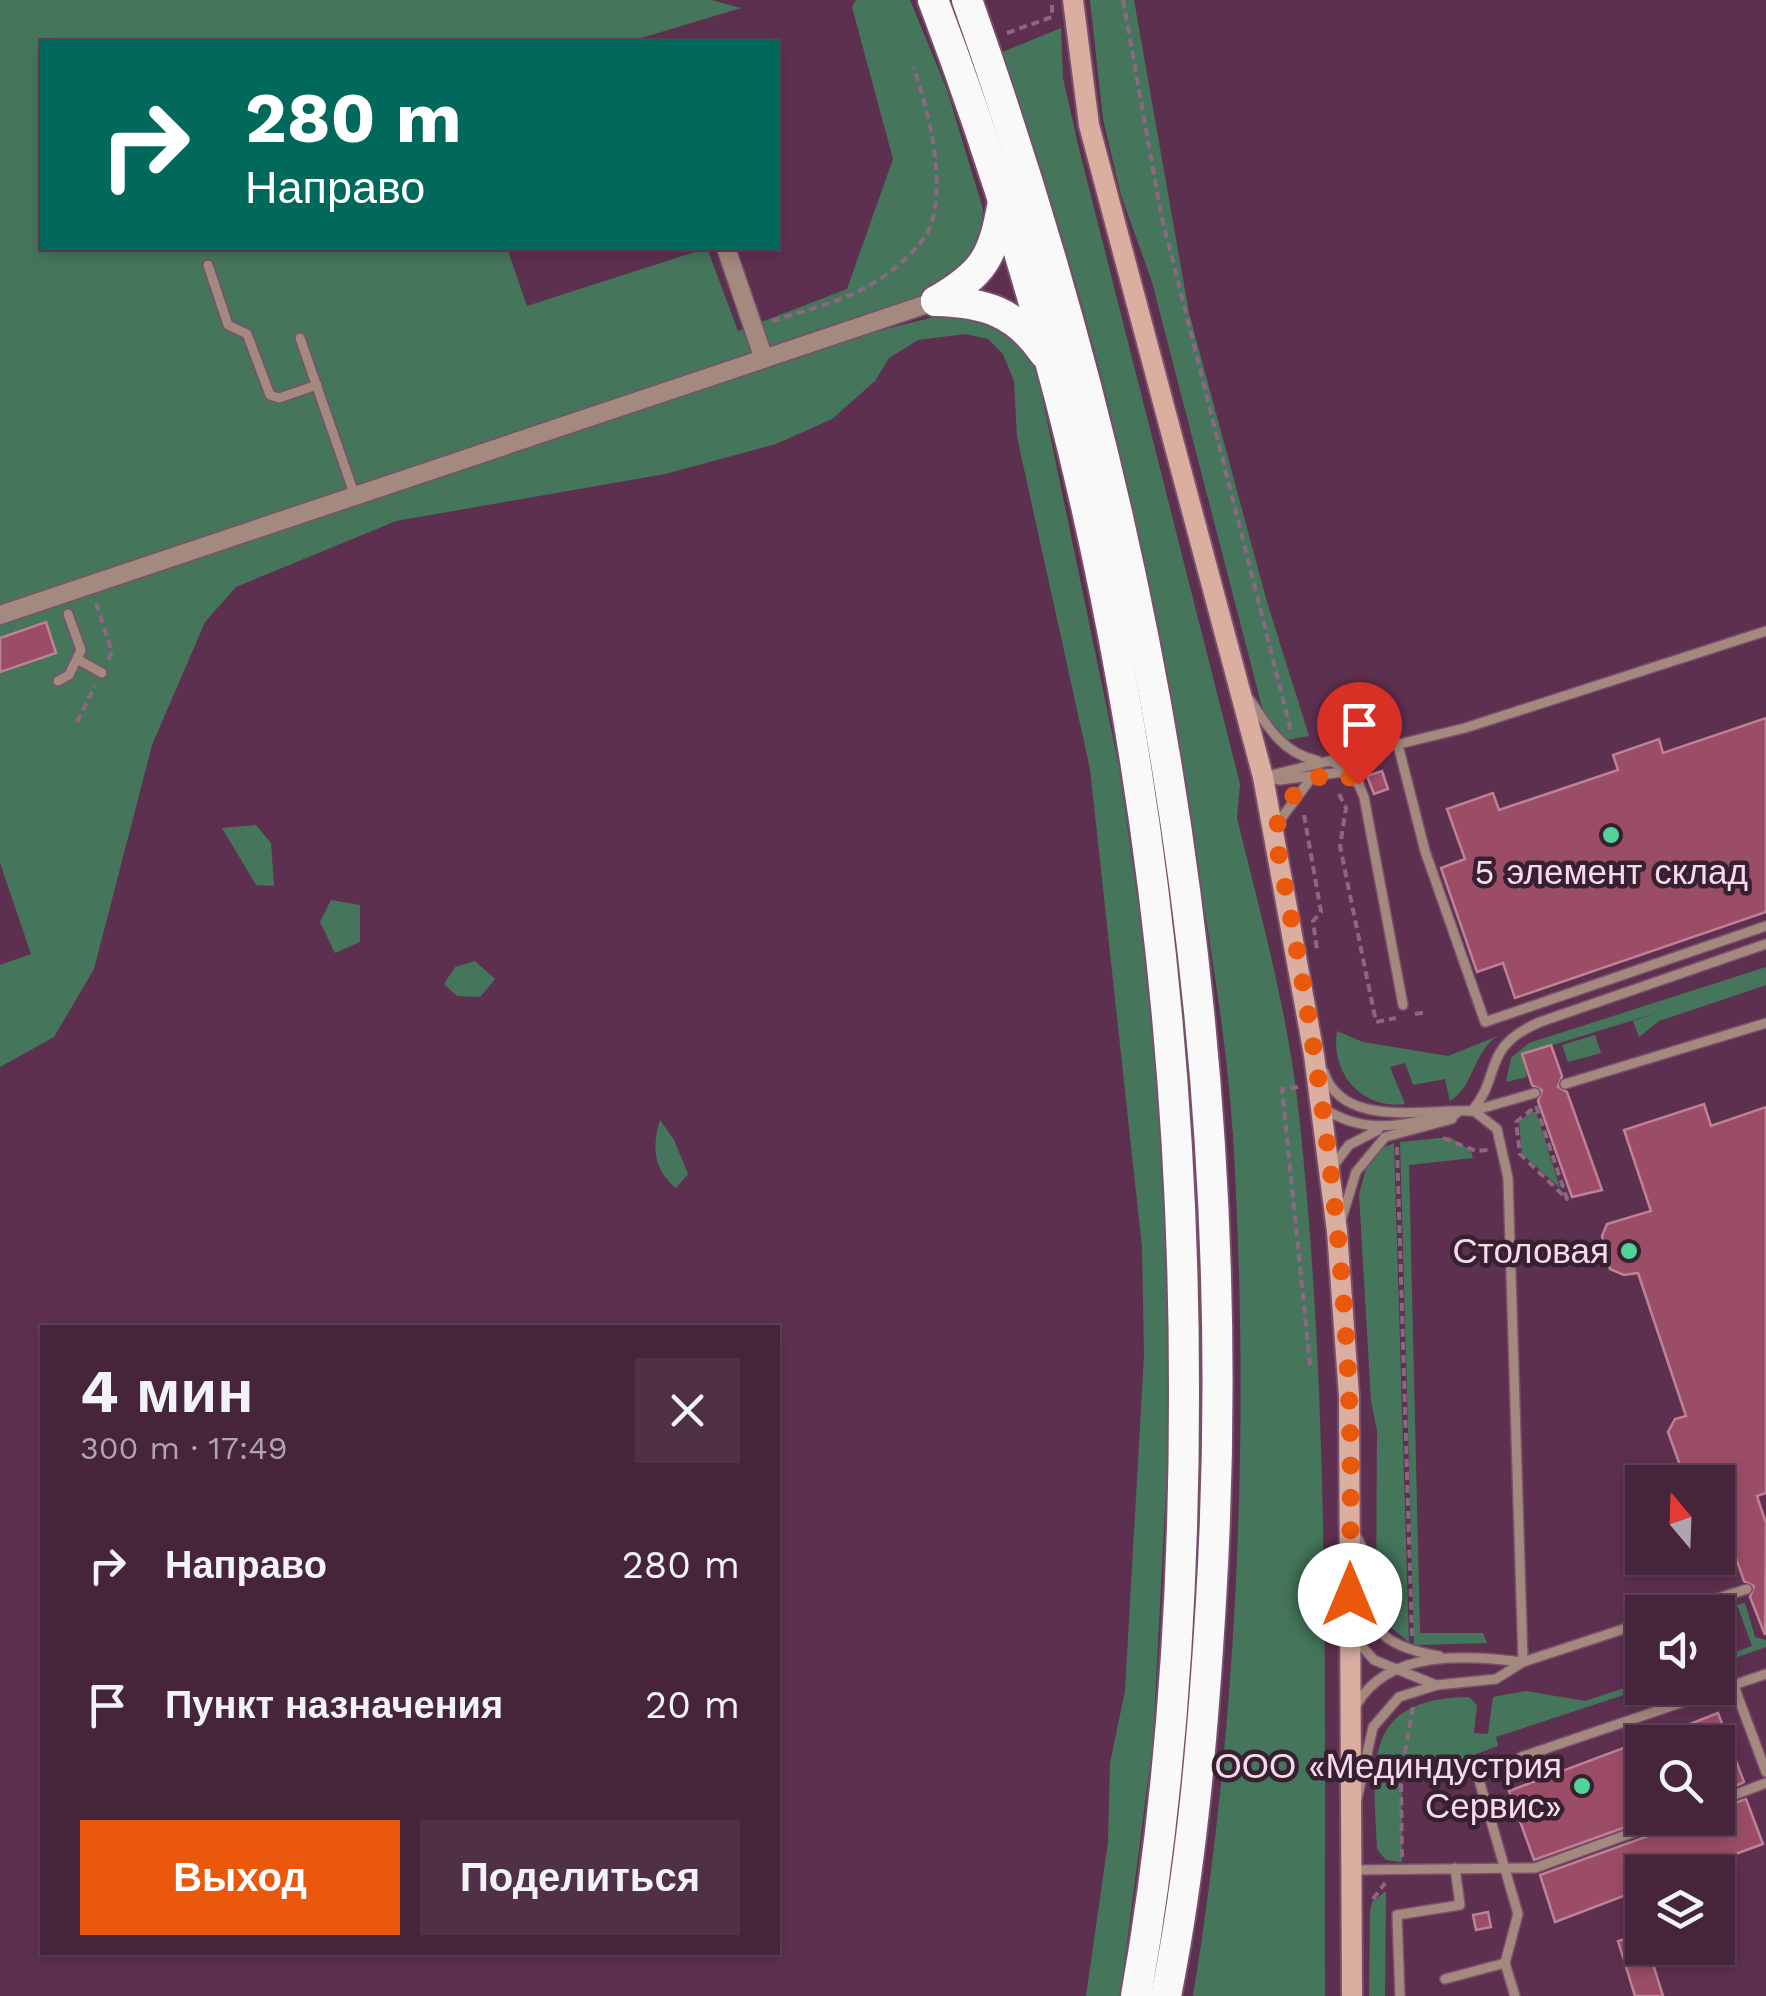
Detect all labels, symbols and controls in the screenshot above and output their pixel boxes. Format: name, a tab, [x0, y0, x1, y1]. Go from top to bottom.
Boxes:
text: 280 m	[245, 77, 462, 159]
icon: right	[80, 80, 210, 210]
text: Направо	[245, 161, 425, 214]
pin	[1317, 682, 1402, 785]
icon: arrive	[1332, 697, 1387, 752]
marker: 5 элемент склад	[1600, 824, 1622, 846]
place label: 5 элемент склад	[1474, 851, 1748, 893]
place label: Столовая	[1452, 1230, 1609, 1272]
marker: Столовая	[1618, 1240, 1640, 1262]
text: 4 мин	[80, 1356, 253, 1427]
button: close	[635, 1358, 740, 1463]
text: 300 m · 17:49	[80, 1429, 288, 1467]
north arrow	[1625, 1465, 1735, 1575]
map controls	[1625, 1465, 1735, 1965]
icon: right	[80, 1538, 135, 1593]
text: Направо	[165, 1543, 327, 1587]
text: 280 m	[622, 1543, 740, 1587]
position arrow	[1298, 1543, 1402, 1647]
button: sound	[1625, 1595, 1735, 1705]
icon: arrive	[80, 1678, 135, 1733]
text: Пункт назначения	[165, 1683, 503, 1727]
text: 20 m	[645, 1683, 740, 1727]
button: search	[1625, 1725, 1735, 1835]
place label: ООО «Мединдустрия Сервис»	[1215, 1745, 1562, 1827]
marker: ООО «Мединдустрия Сервис»	[1571, 1775, 1593, 1797]
button: Выход	[80, 1820, 400, 1935]
button: Поделиться	[420, 1820, 740, 1935]
button: layers	[1625, 1855, 1735, 1965]

